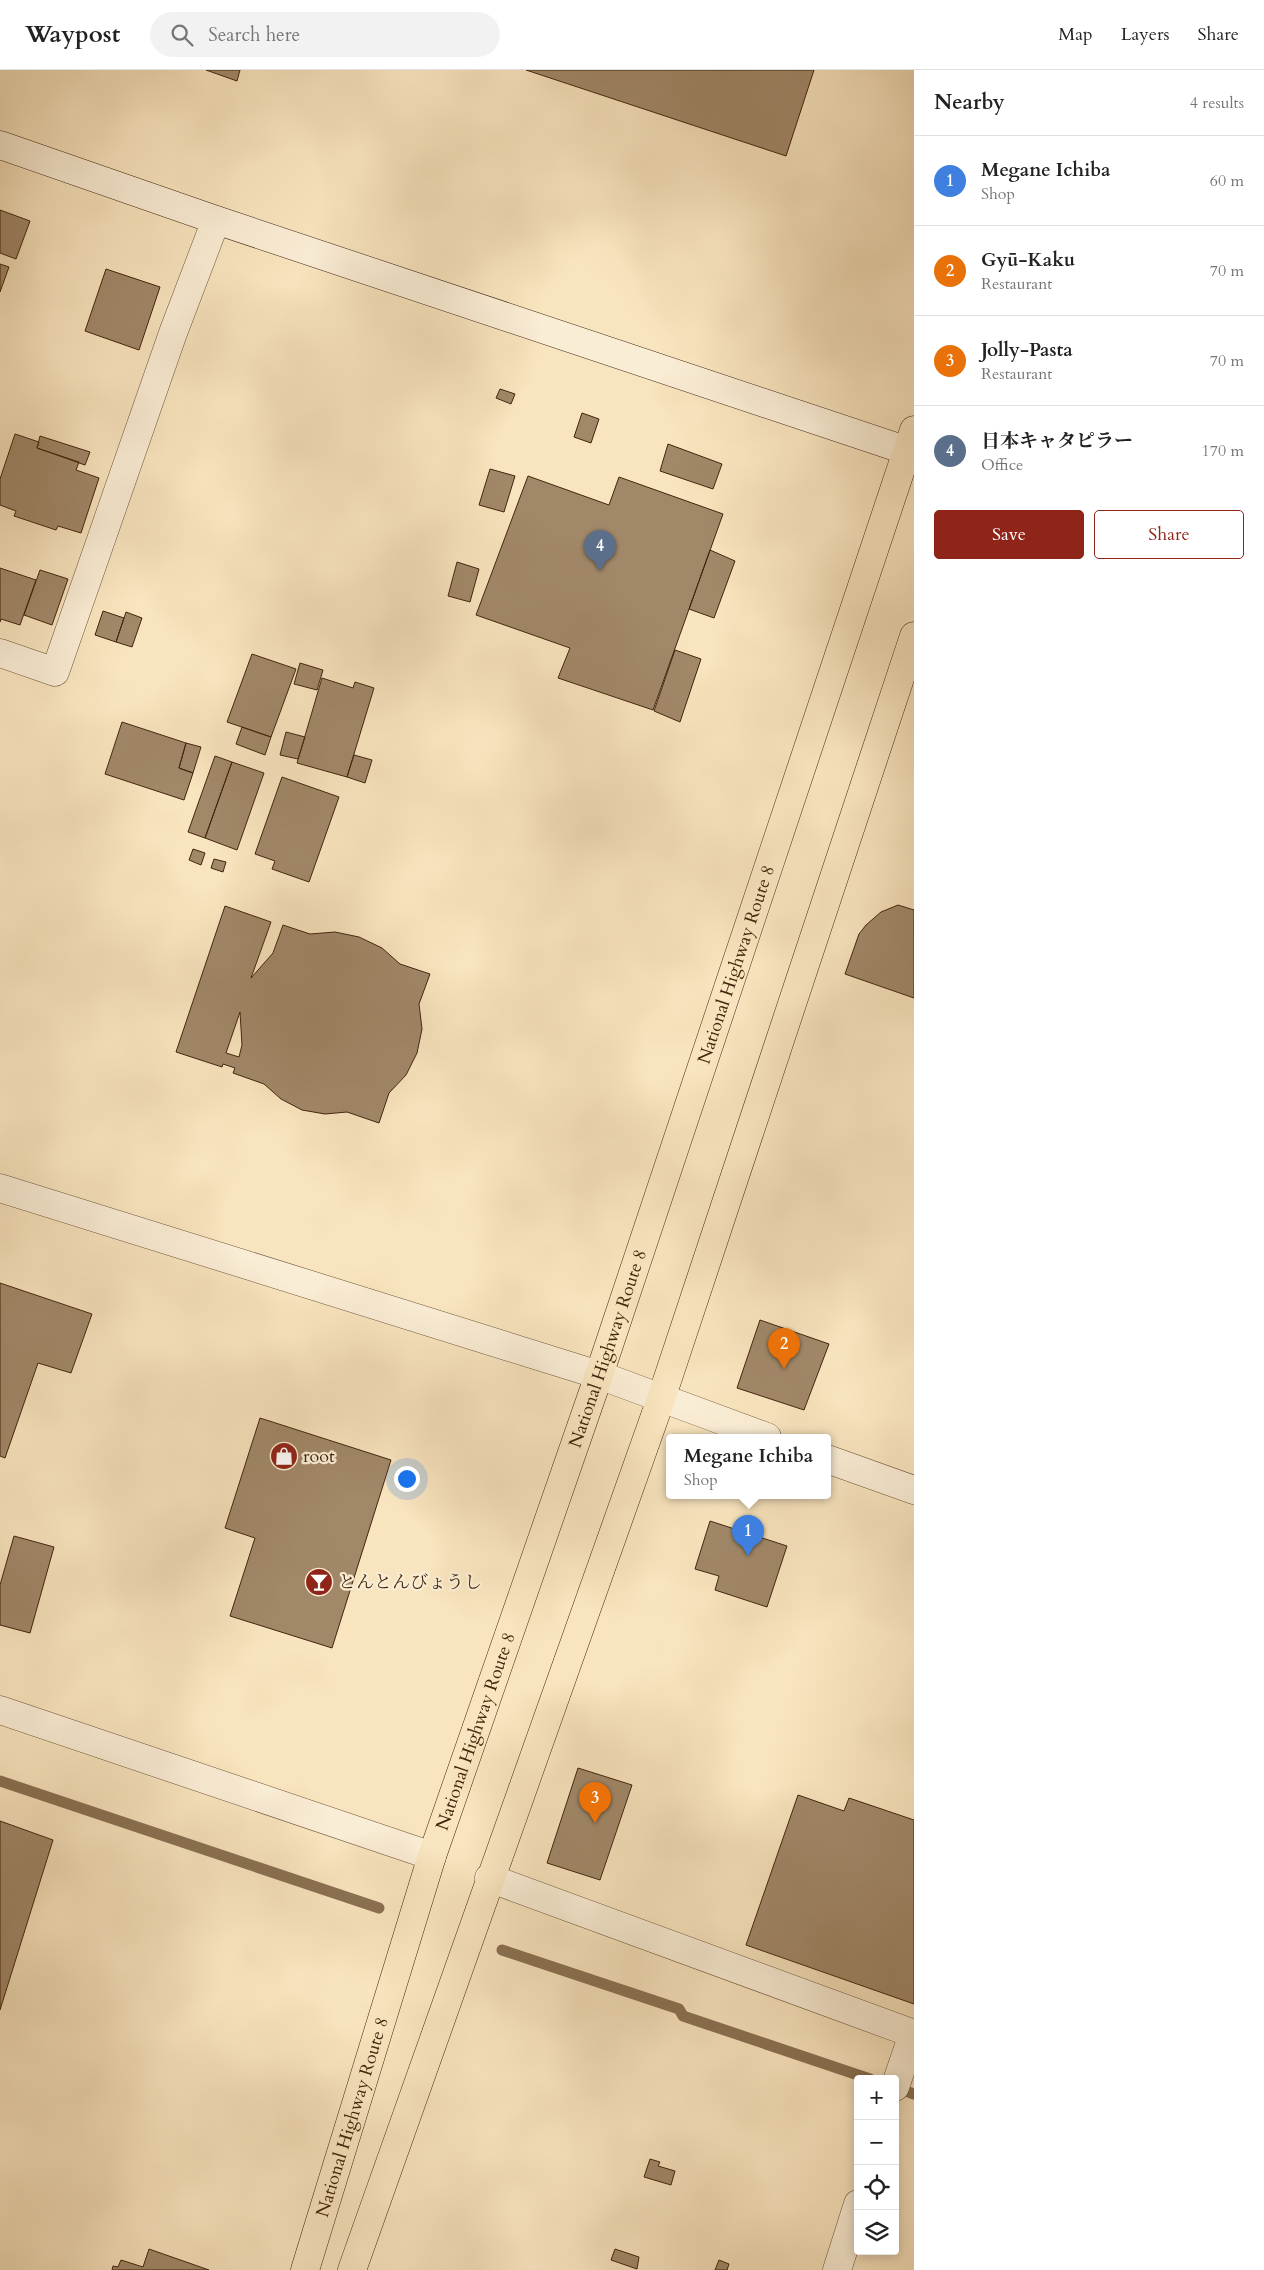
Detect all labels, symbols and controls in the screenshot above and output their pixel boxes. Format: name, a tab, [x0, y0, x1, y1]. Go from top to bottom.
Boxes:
search box	[150, 12, 500, 57]
text: Waypost	[25, 18, 120, 51]
icon: search	[168, 21, 196, 49]
text: Search here	[208, 22, 300, 48]
text: Map	[1058, 22, 1093, 47]
text: Layers	[1121, 22, 1170, 47]
text: Share	[1198, 22, 1239, 47]
text: Nearby	[934, 88, 1005, 117]
text: 4 results	[1190, 92, 1244, 114]
text: Megane Ichiba	[981, 157, 1111, 183]
text: 1	[946, 170, 954, 192]
text: 60 m	[1210, 170, 1244, 192]
text: Shop	[981, 183, 1015, 205]
text: Gyū-Kaku	[981, 247, 1075, 273]
text: 2	[946, 260, 954, 282]
text: 70 m	[1210, 260, 1244, 282]
text: Restaurant	[981, 273, 1052, 295]
text: Jolly-Pasta	[981, 337, 1073, 363]
text: 3	[946, 350, 954, 372]
text: 70 m	[1210, 350, 1244, 372]
text: Restaurant	[981, 363, 1052, 385]
text: 日本キャタピラー	[981, 428, 1133, 454]
text: 4	[946, 440, 954, 462]
text: 170 m	[1202, 440, 1244, 462]
text: Office	[981, 454, 1023, 476]
button: Save	[934, 510, 1084, 559]
button: Share	[1094, 510, 1244, 559]
pin: 4	[584, 530, 616, 571]
street label: National Highway Route 8	[692, 862, 781, 1067]
street label: National Highway Route 8	[563, 1246, 653, 1451]
pin: 2	[768, 1328, 800, 1369]
popup	[666, 1434, 831, 1499]
shop icon: root	[269, 1441, 299, 1471]
text: Megane Ichiba	[684, 1443, 813, 1469]
place label: root	[303, 1444, 335, 1469]
your location	[394, 1466, 420, 1492]
text: Shop	[684, 1469, 718, 1491]
pin: 1	[732, 1515, 764, 1556]
bar icon: とんとんびょうし	[304, 1567, 334, 1597]
place label: とんとんびょうし	[338, 1570, 482, 1595]
street label: National Highway Route 8	[430, 1629, 522, 1834]
pin: 3	[579, 1782, 611, 1823]
street label: National Highway Route 8	[310, 2014, 395, 2220]
map controls	[854, 2075, 899, 2255]
button: +	[854, 2075, 899, 2120]
button: −	[854, 2120, 899, 2165]
button: locate	[854, 2165, 899, 2210]
button: layers	[854, 2210, 899, 2255]

